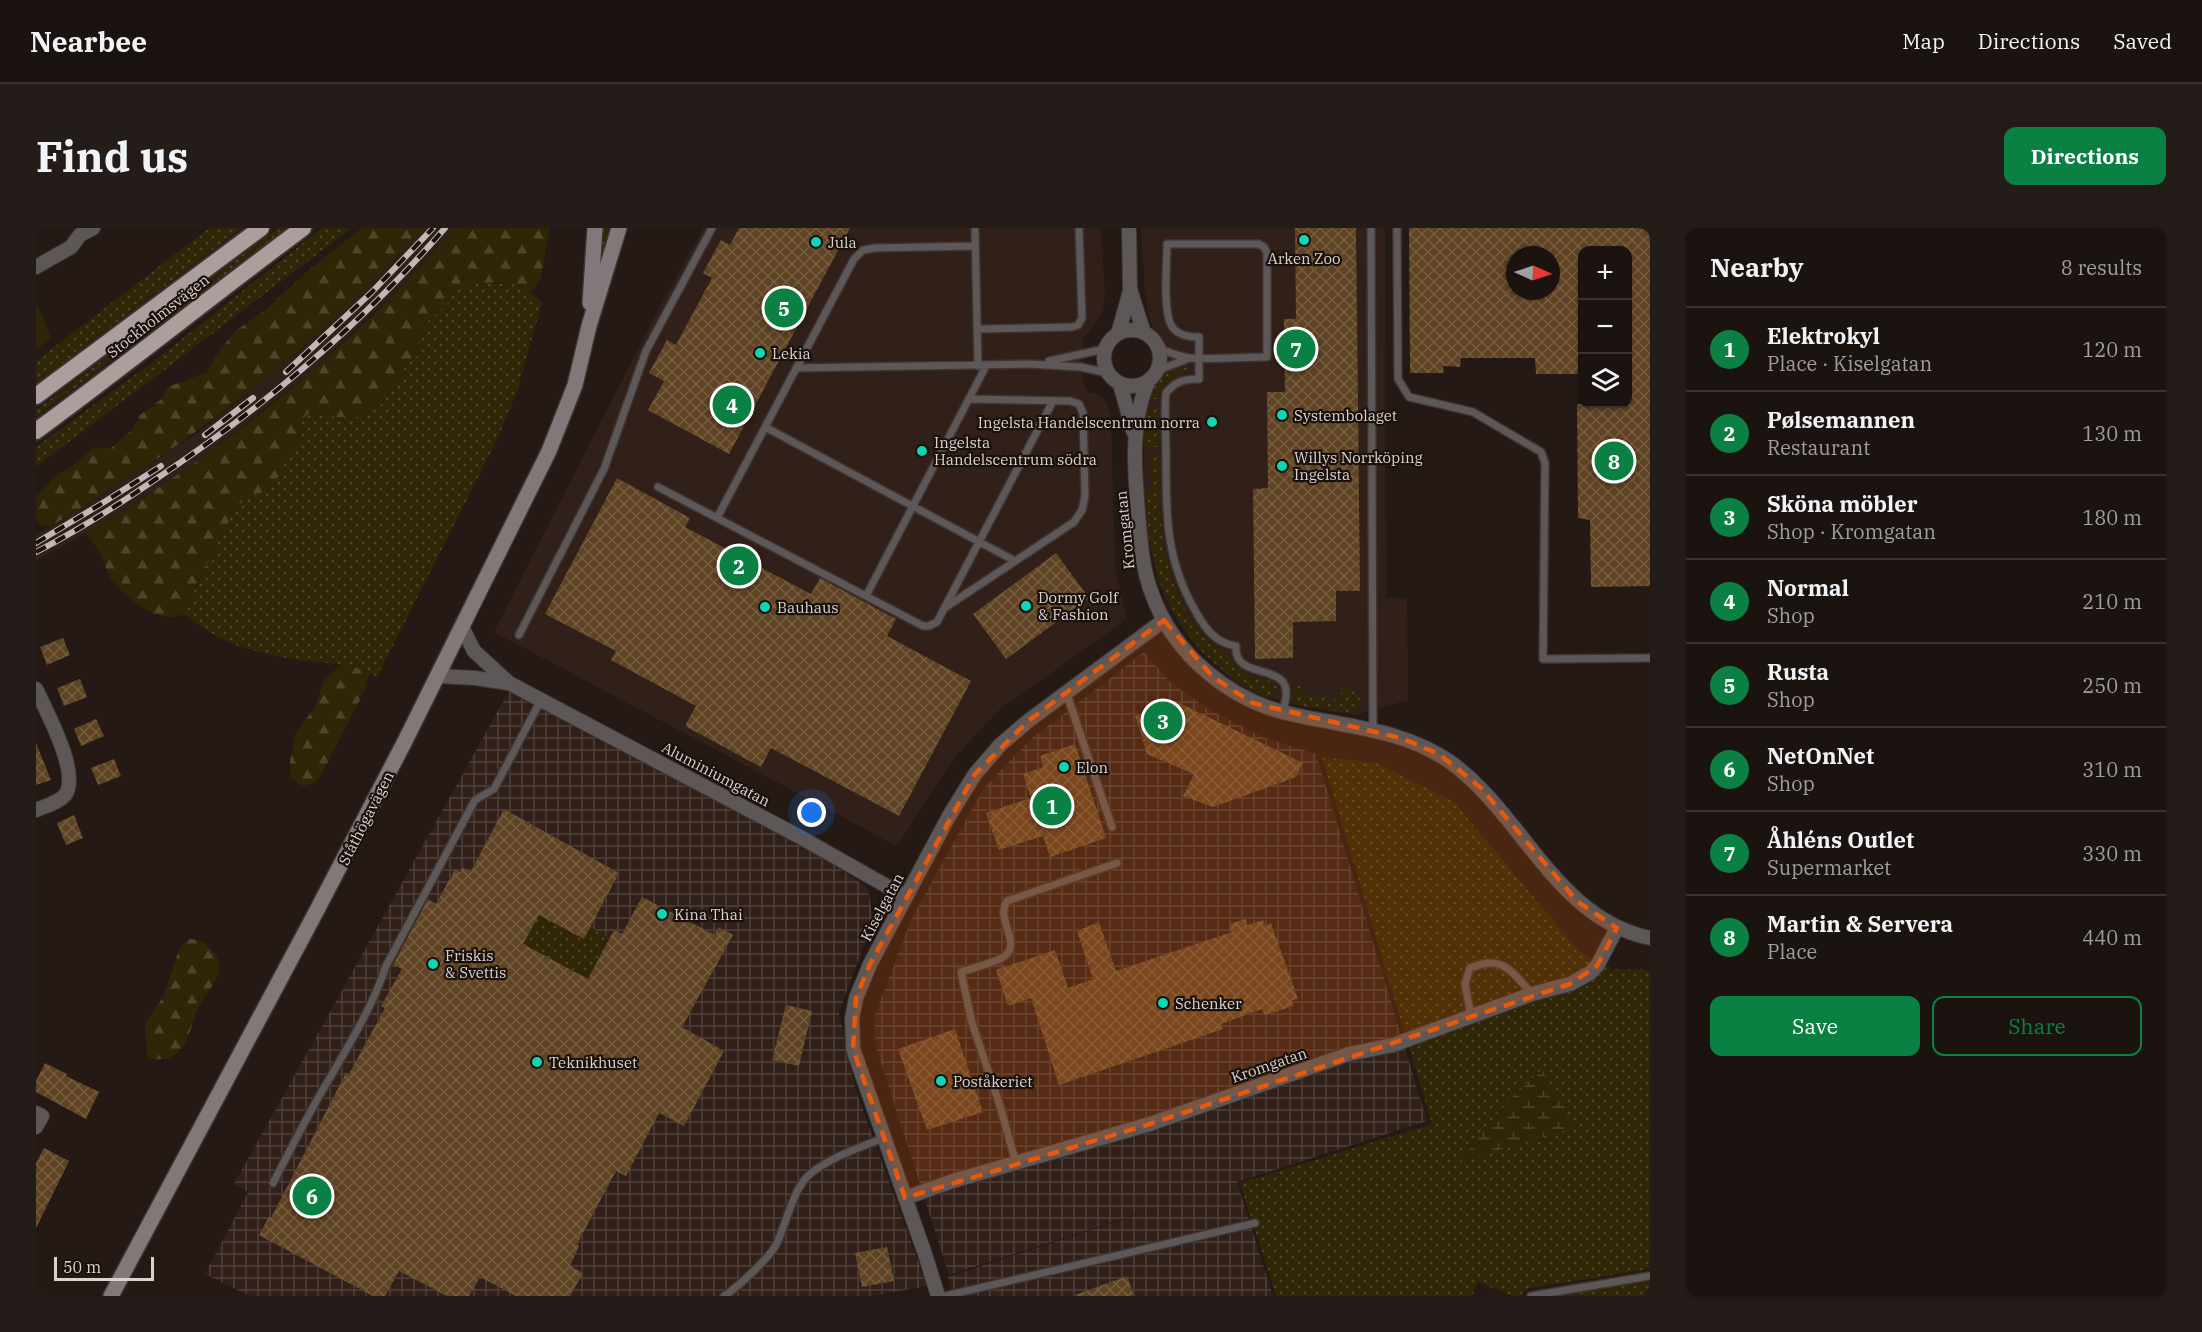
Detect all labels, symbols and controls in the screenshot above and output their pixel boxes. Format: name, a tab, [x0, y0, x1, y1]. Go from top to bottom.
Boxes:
text: Nearbee	[30, 23, 147, 60]
text: Map	[1902, 27, 1945, 55]
text: Directions	[1978, 27, 2080, 55]
text: Saved	[2113, 27, 2172, 55]
button: Directions	[2004, 127, 2166, 185]
text: Find us	[36, 129, 188, 184]
place label: Jula	[828, 233, 857, 252]
marker: Arken Zoo	[1297, 233, 1311, 247]
marker: Jula	[809, 235, 823, 249]
north arrow	[1506, 246, 1560, 300]
map controls	[1578, 246, 1632, 408]
button: +	[1578, 246, 1632, 300]
place label: Arken Zoo	[1267, 249, 1341, 268]
text: Nearby	[1710, 250, 1804, 284]
text: 8 results	[2061, 254, 2142, 281]
street label: Stockholmsvägen	[103, 270, 213, 362]
pin: 5	[764, 286, 804, 331]
button: −	[1578, 300, 1632, 354]
text: Elektrokyl	[1767, 321, 1880, 350]
pin: 7	[1276, 326, 1316, 372]
text: 1	[1724, 336, 1736, 363]
text: 120 m	[2082, 336, 2142, 363]
place label: Lekia	[772, 344, 811, 363]
marker: Lekia	[753, 346, 767, 360]
text: Place · Kiselgatan	[1767, 350, 1932, 377]
button: layers	[1578, 354, 1632, 408]
pin: 4	[712, 382, 752, 428]
text: Pølsemannen	[1767, 405, 1915, 434]
place label: Systembolaget	[1294, 406, 1397, 425]
marker: Systembolaget	[1275, 408, 1289, 422]
place label: Ingelsta Handelscentrum norra	[978, 413, 1200, 432]
marker: Ingelsta Handelscentrum norra	[1205, 415, 1219, 429]
text: 2	[1724, 420, 1736, 447]
text: 130 m	[2082, 420, 2142, 447]
place label: Ingelsta Handelscentrum södra	[934, 433, 1097, 469]
text: Restaurant	[1767, 434, 1870, 461]
pin: 8	[1594, 438, 1634, 484]
marker: Ingelsta Handelscentrum södra	[915, 444, 929, 458]
place label: Willys Norrköping Ingelsta	[1294, 448, 1423, 484]
marker: Willys Norrköping Ingelsta	[1275, 459, 1289, 473]
street label: Kromgatan	[1111, 489, 1139, 570]
text: Sköna möbler	[1767, 489, 1918, 518]
text: 3	[1724, 504, 1736, 531]
text: 180 m	[2082, 504, 2142, 531]
text: Shop · Kromgatan	[1767, 518, 1936, 545]
pin: 2	[720, 544, 758, 588]
text: Normal	[1767, 573, 1849, 602]
place label: Dormy Golf & Fashion	[1038, 588, 1119, 624]
text: 4	[1724, 588, 1736, 615]
text: 210 m	[2082, 588, 2142, 615]
place label: Bauhaus	[777, 598, 839, 617]
marker: Dormy Golf & Fashion	[1019, 599, 1033, 613]
marker: Bauhaus	[758, 600, 772, 614]
text: Shop	[1767, 602, 1815, 629]
text: Rusta	[1767, 657, 1829, 686]
text: 5	[1724, 672, 1736, 699]
text: 250 m	[2082, 672, 2142, 699]
text: Shop	[1767, 686, 1815, 713]
pin: 3	[1144, 698, 1182, 744]
street label: Aluminiumgatan	[659, 737, 774, 811]
text: NetOnNet	[1767, 741, 1874, 770]
text: 6	[1724, 756, 1736, 783]
text: 310 m	[2082, 756, 2142, 783]
place label: Elon	[1076, 758, 1109, 777]
marker: Elon	[1057, 760, 1071, 774]
street label: Ståthögavägen	[334, 767, 398, 868]
text: Shop	[1767, 770, 1815, 797]
pin: 1	[1032, 784, 1072, 828]
your location	[797, 798, 826, 827]
text: Åhléns Outlet	[1767, 825, 1914, 854]
text: 7	[1724, 840, 1736, 867]
text: 330 m	[2082, 840, 2142, 867]
text: Supermarket	[1767, 854, 1891, 881]
street label: Kiselgatan	[856, 869, 908, 944]
place label: Kina Thai	[674, 905, 743, 924]
marker: Kina Thai	[655, 907, 669, 921]
text: Martin & Servera	[1767, 909, 1953, 938]
text: 8	[1724, 924, 1736, 951]
text: 440 m	[2082, 924, 2142, 951]
text: Place	[1767, 938, 1817, 965]
place label: Friskis & Svettis	[445, 946, 506, 982]
marker: Friskis & Svettis	[426, 957, 440, 971]
place label: Schenker	[1175, 994, 1242, 1013]
marker: Schenker	[1156, 996, 1170, 1010]
button: Save	[1710, 996, 1920, 1056]
button: Share	[1932, 996, 2142, 1056]
street label: Kromgatan	[1229, 1043, 1310, 1087]
place label: Teknikhuset	[549, 1053, 637, 1072]
marker: Teknikhuset	[530, 1055, 544, 1069]
place label: Poståkeriet	[953, 1072, 1033, 1091]
marker: Poståkeriet	[934, 1074, 948, 1088]
pin: 6	[292, 1174, 332, 1218]
scale bar	[54, 1254, 154, 1282]
text: 50 m	[63, 1257, 101, 1277]

